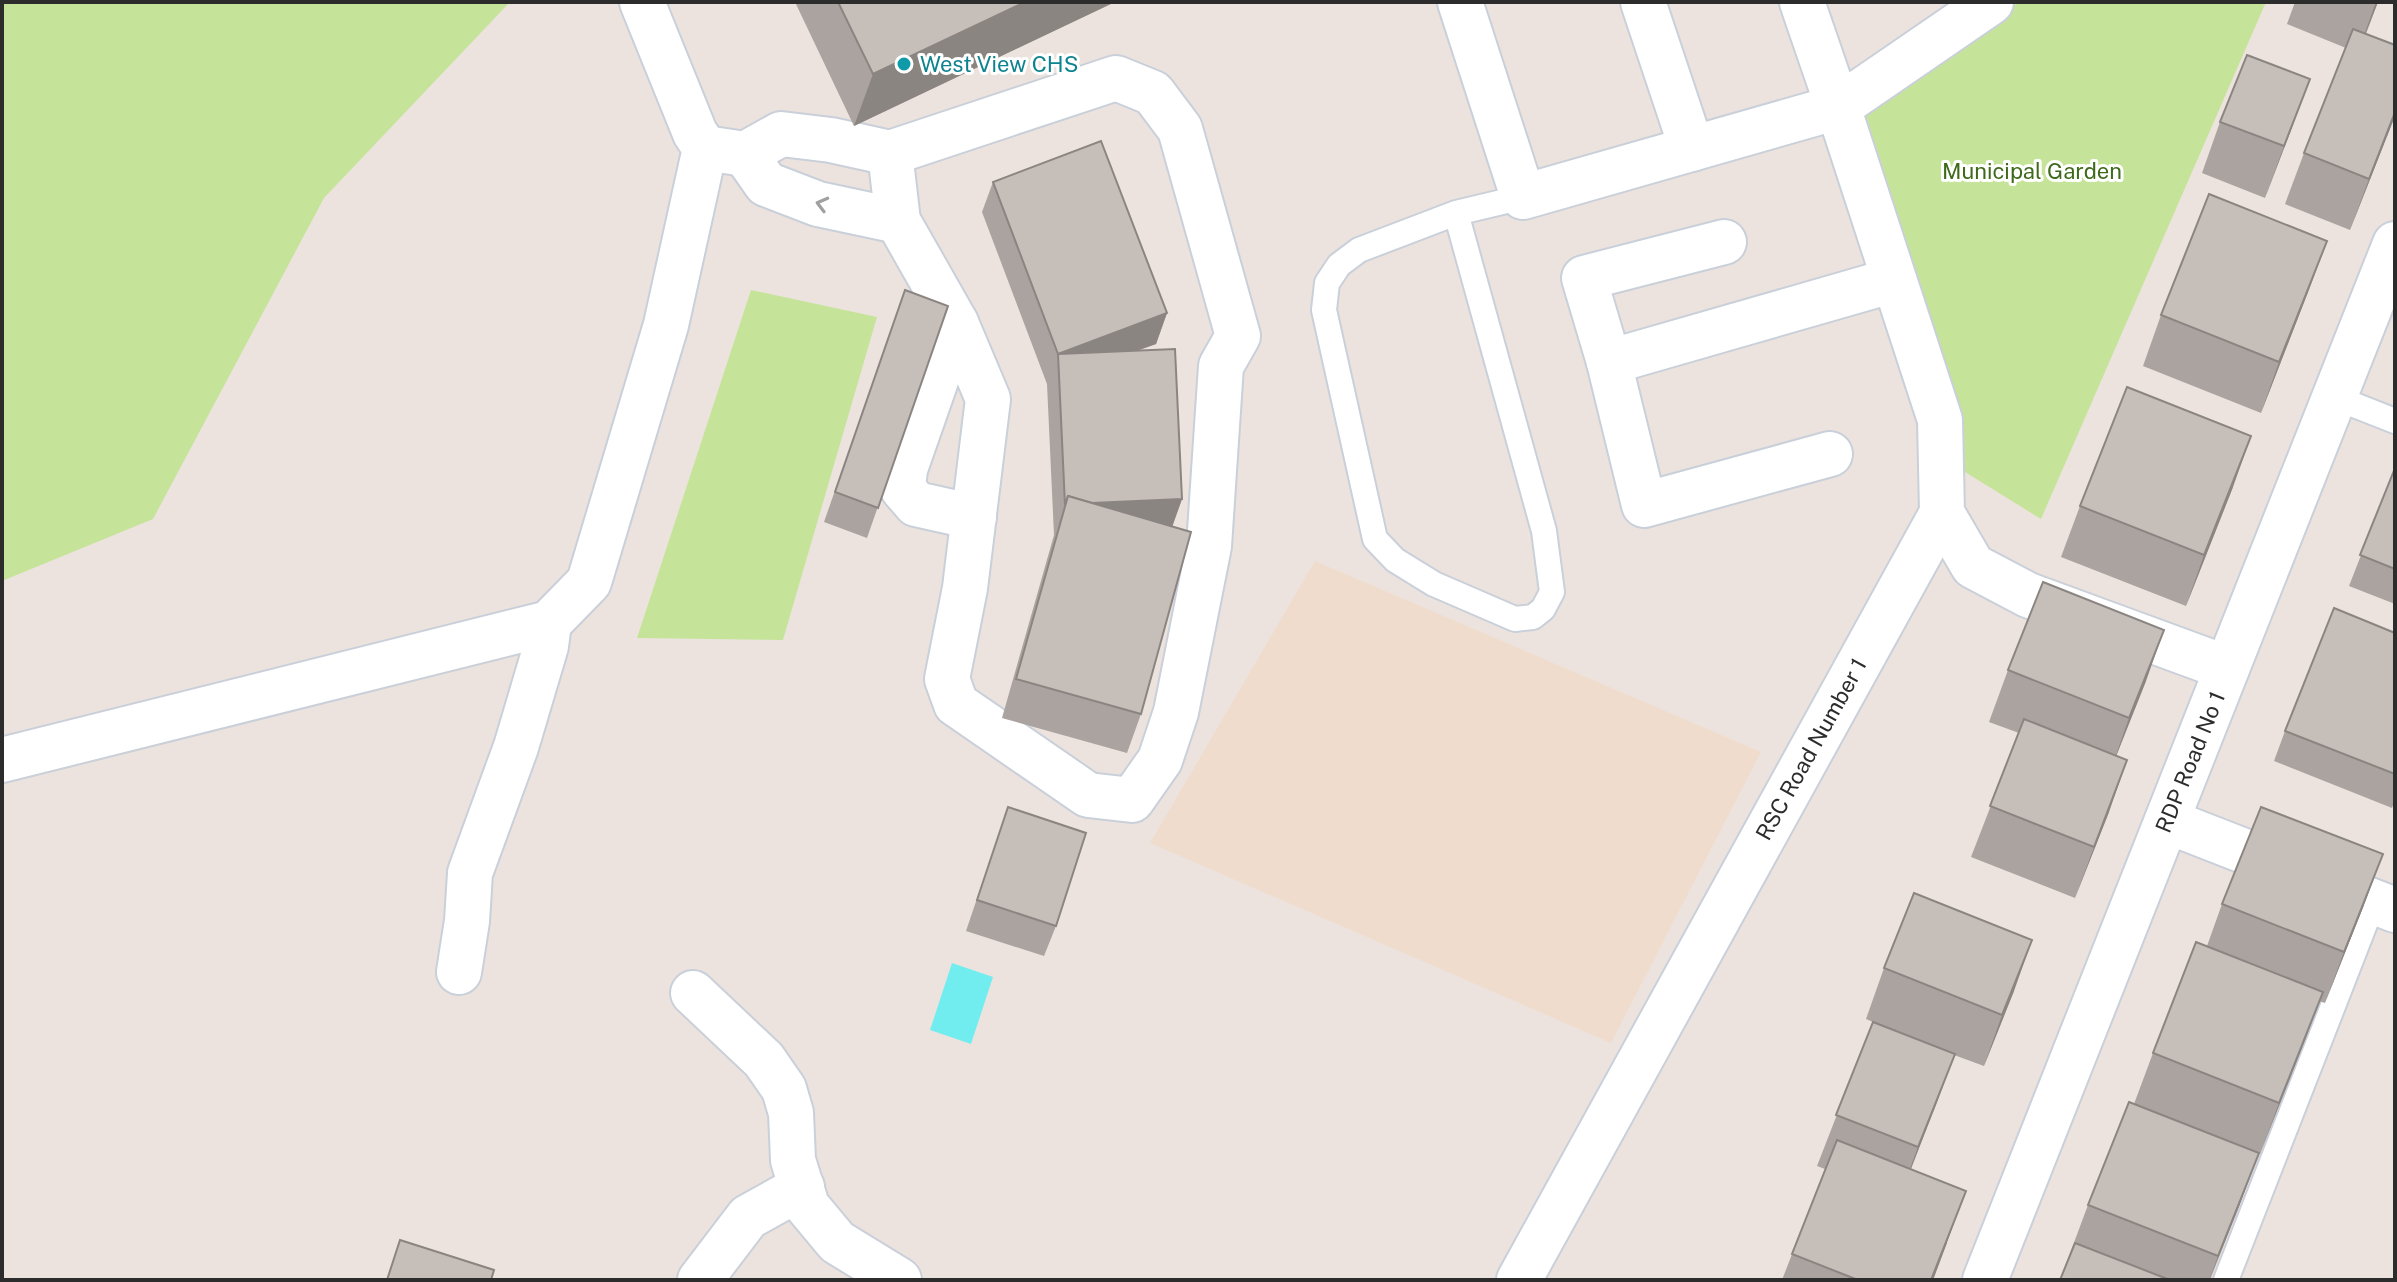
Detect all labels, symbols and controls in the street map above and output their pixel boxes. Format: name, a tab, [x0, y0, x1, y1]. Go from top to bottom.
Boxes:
place label: West View CHS	[920, 51, 1078, 77]
marker: West View CHS	[895, 55, 913, 73]
park label: Municipal Garden	[1942, 158, 2122, 184]
one-way arrow	[816, 197, 830, 214]
street label: RSC Road Number 1	[1750, 654, 1872, 844]
street label: RDP Road No 1	[2150, 688, 2230, 836]

